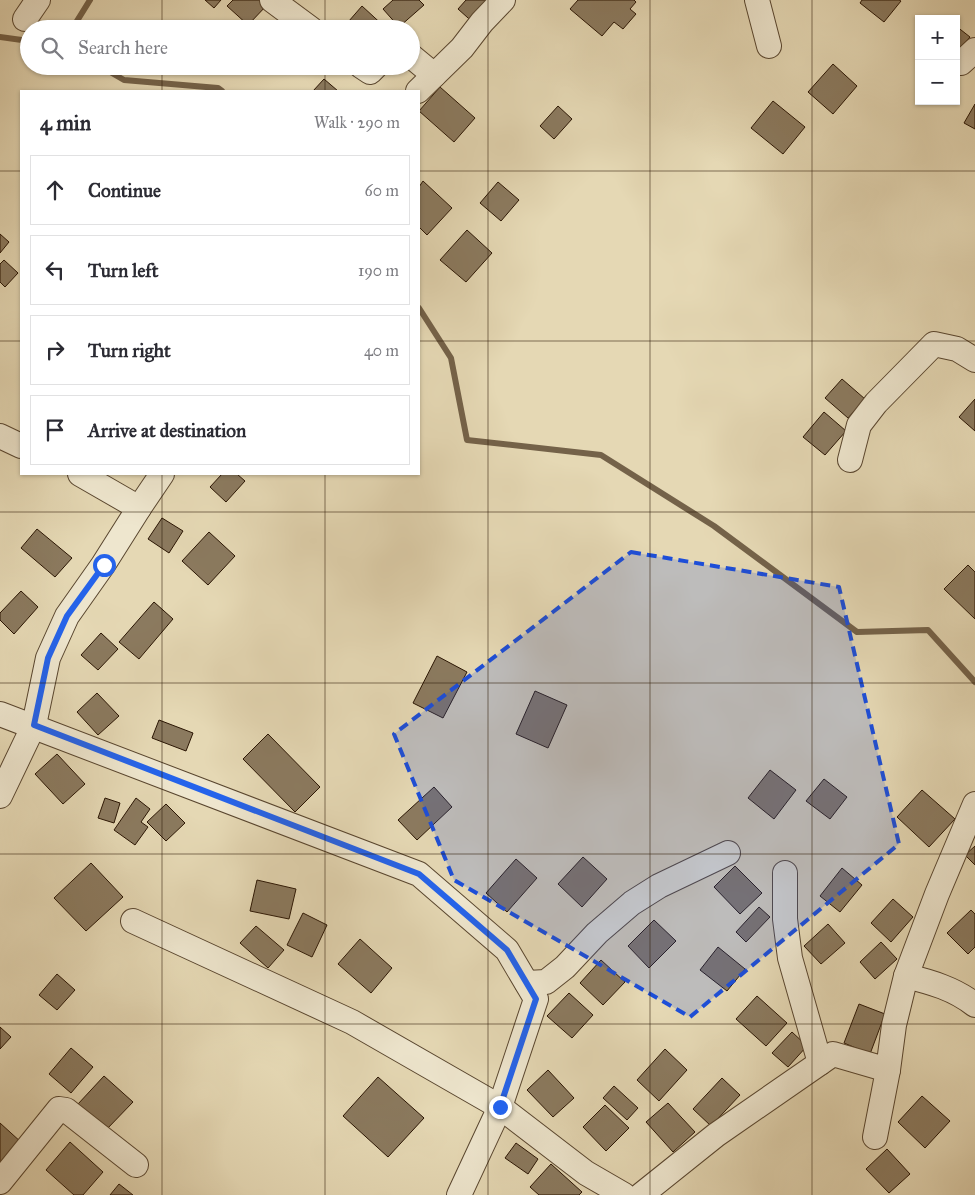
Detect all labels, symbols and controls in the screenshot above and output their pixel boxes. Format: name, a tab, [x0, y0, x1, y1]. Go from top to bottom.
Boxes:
map controls	[915, 15, 960, 105]
button: +	[915, 15, 960, 60]
search box	[20, 20, 420, 75]
icon: search	[38, 34, 66, 62]
text: Search here	[78, 36, 168, 59]
button: −	[915, 60, 960, 105]
text: 4 min	[40, 110, 91, 136]
text: Walk · 290 m	[314, 113, 400, 132]
icon: ahead	[41, 176, 69, 204]
text: Continue	[88, 179, 161, 202]
text: 60 m	[365, 181, 399, 200]
icon: left	[41, 256, 69, 284]
text: Turn left	[88, 259, 158, 282]
text: 190 m	[358, 261, 399, 280]
icon: right	[41, 336, 69, 364]
text: Turn right	[88, 339, 171, 362]
text: 40 m	[364, 341, 399, 360]
icon: arrive	[41, 416, 69, 444]
text: Arrive at destination	[88, 419, 246, 442]
route start	[93, 554, 116, 577]
route end	[489, 1096, 512, 1119]

